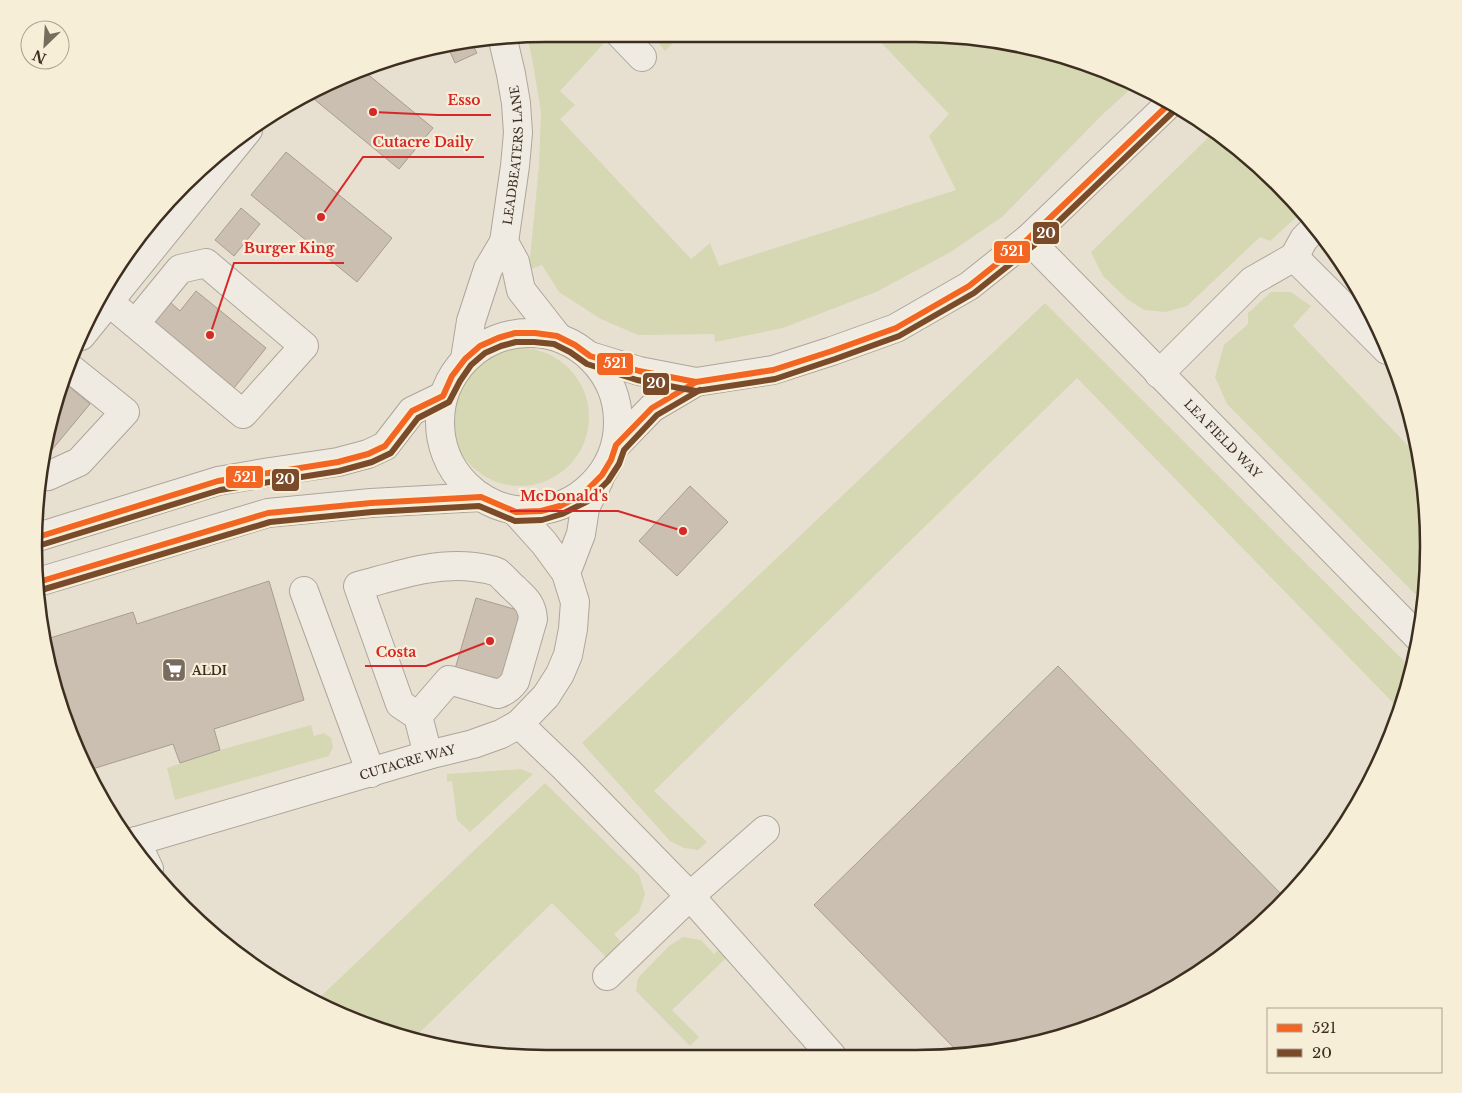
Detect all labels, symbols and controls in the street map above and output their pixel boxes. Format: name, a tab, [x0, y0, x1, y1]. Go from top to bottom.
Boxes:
north arrow	[20, 20, 70, 70]
text: N	[30, 46, 49, 68]
street label: LEADBEATERS LANE	[499, 84, 526, 226]
callout: Esso	[438, 86, 491, 115]
text: Esso	[448, 91, 480, 109]
callout: Cutacre Daily	[363, 128, 484, 157]
text: Cutacre Daily	[372, 133, 475, 151]
line badge: 20	[1032, 221, 1060, 245]
text: 20	[1036, 224, 1056, 242]
callout: Burger King	[234, 234, 344, 263]
text: Burger King	[244, 239, 335, 257]
line badge: 521	[993, 240, 1031, 264]
text: 521	[1000, 242, 1024, 260]
line badge: 521	[596, 352, 634, 376]
text: 521	[603, 354, 627, 372]
line badge: 20	[642, 372, 670, 396]
text: 20	[646, 374, 666, 392]
street label: LEA FIELD WAY	[1181, 396, 1265, 481]
line badge: 521	[225, 465, 264, 489]
text: 521	[233, 468, 257, 486]
line badge: 20	[271, 468, 300, 492]
text: 20	[275, 470, 295, 488]
callout: McDonald's	[510, 482, 618, 511]
text: McDonald's	[520, 487, 608, 505]
callout: Costa	[365, 637, 426, 666]
text: Costa	[376, 643, 416, 661]
supermarket icon: ALDI	[161, 657, 187, 683]
place label: ALDI	[191, 663, 227, 678]
street label: CUTACRE WAY	[358, 741, 457, 782]
legend	[1267, 1008, 1442, 1073]
text: 521	[1312, 1018, 1336, 1037]
text: 20	[1312, 1043, 1332, 1062]

